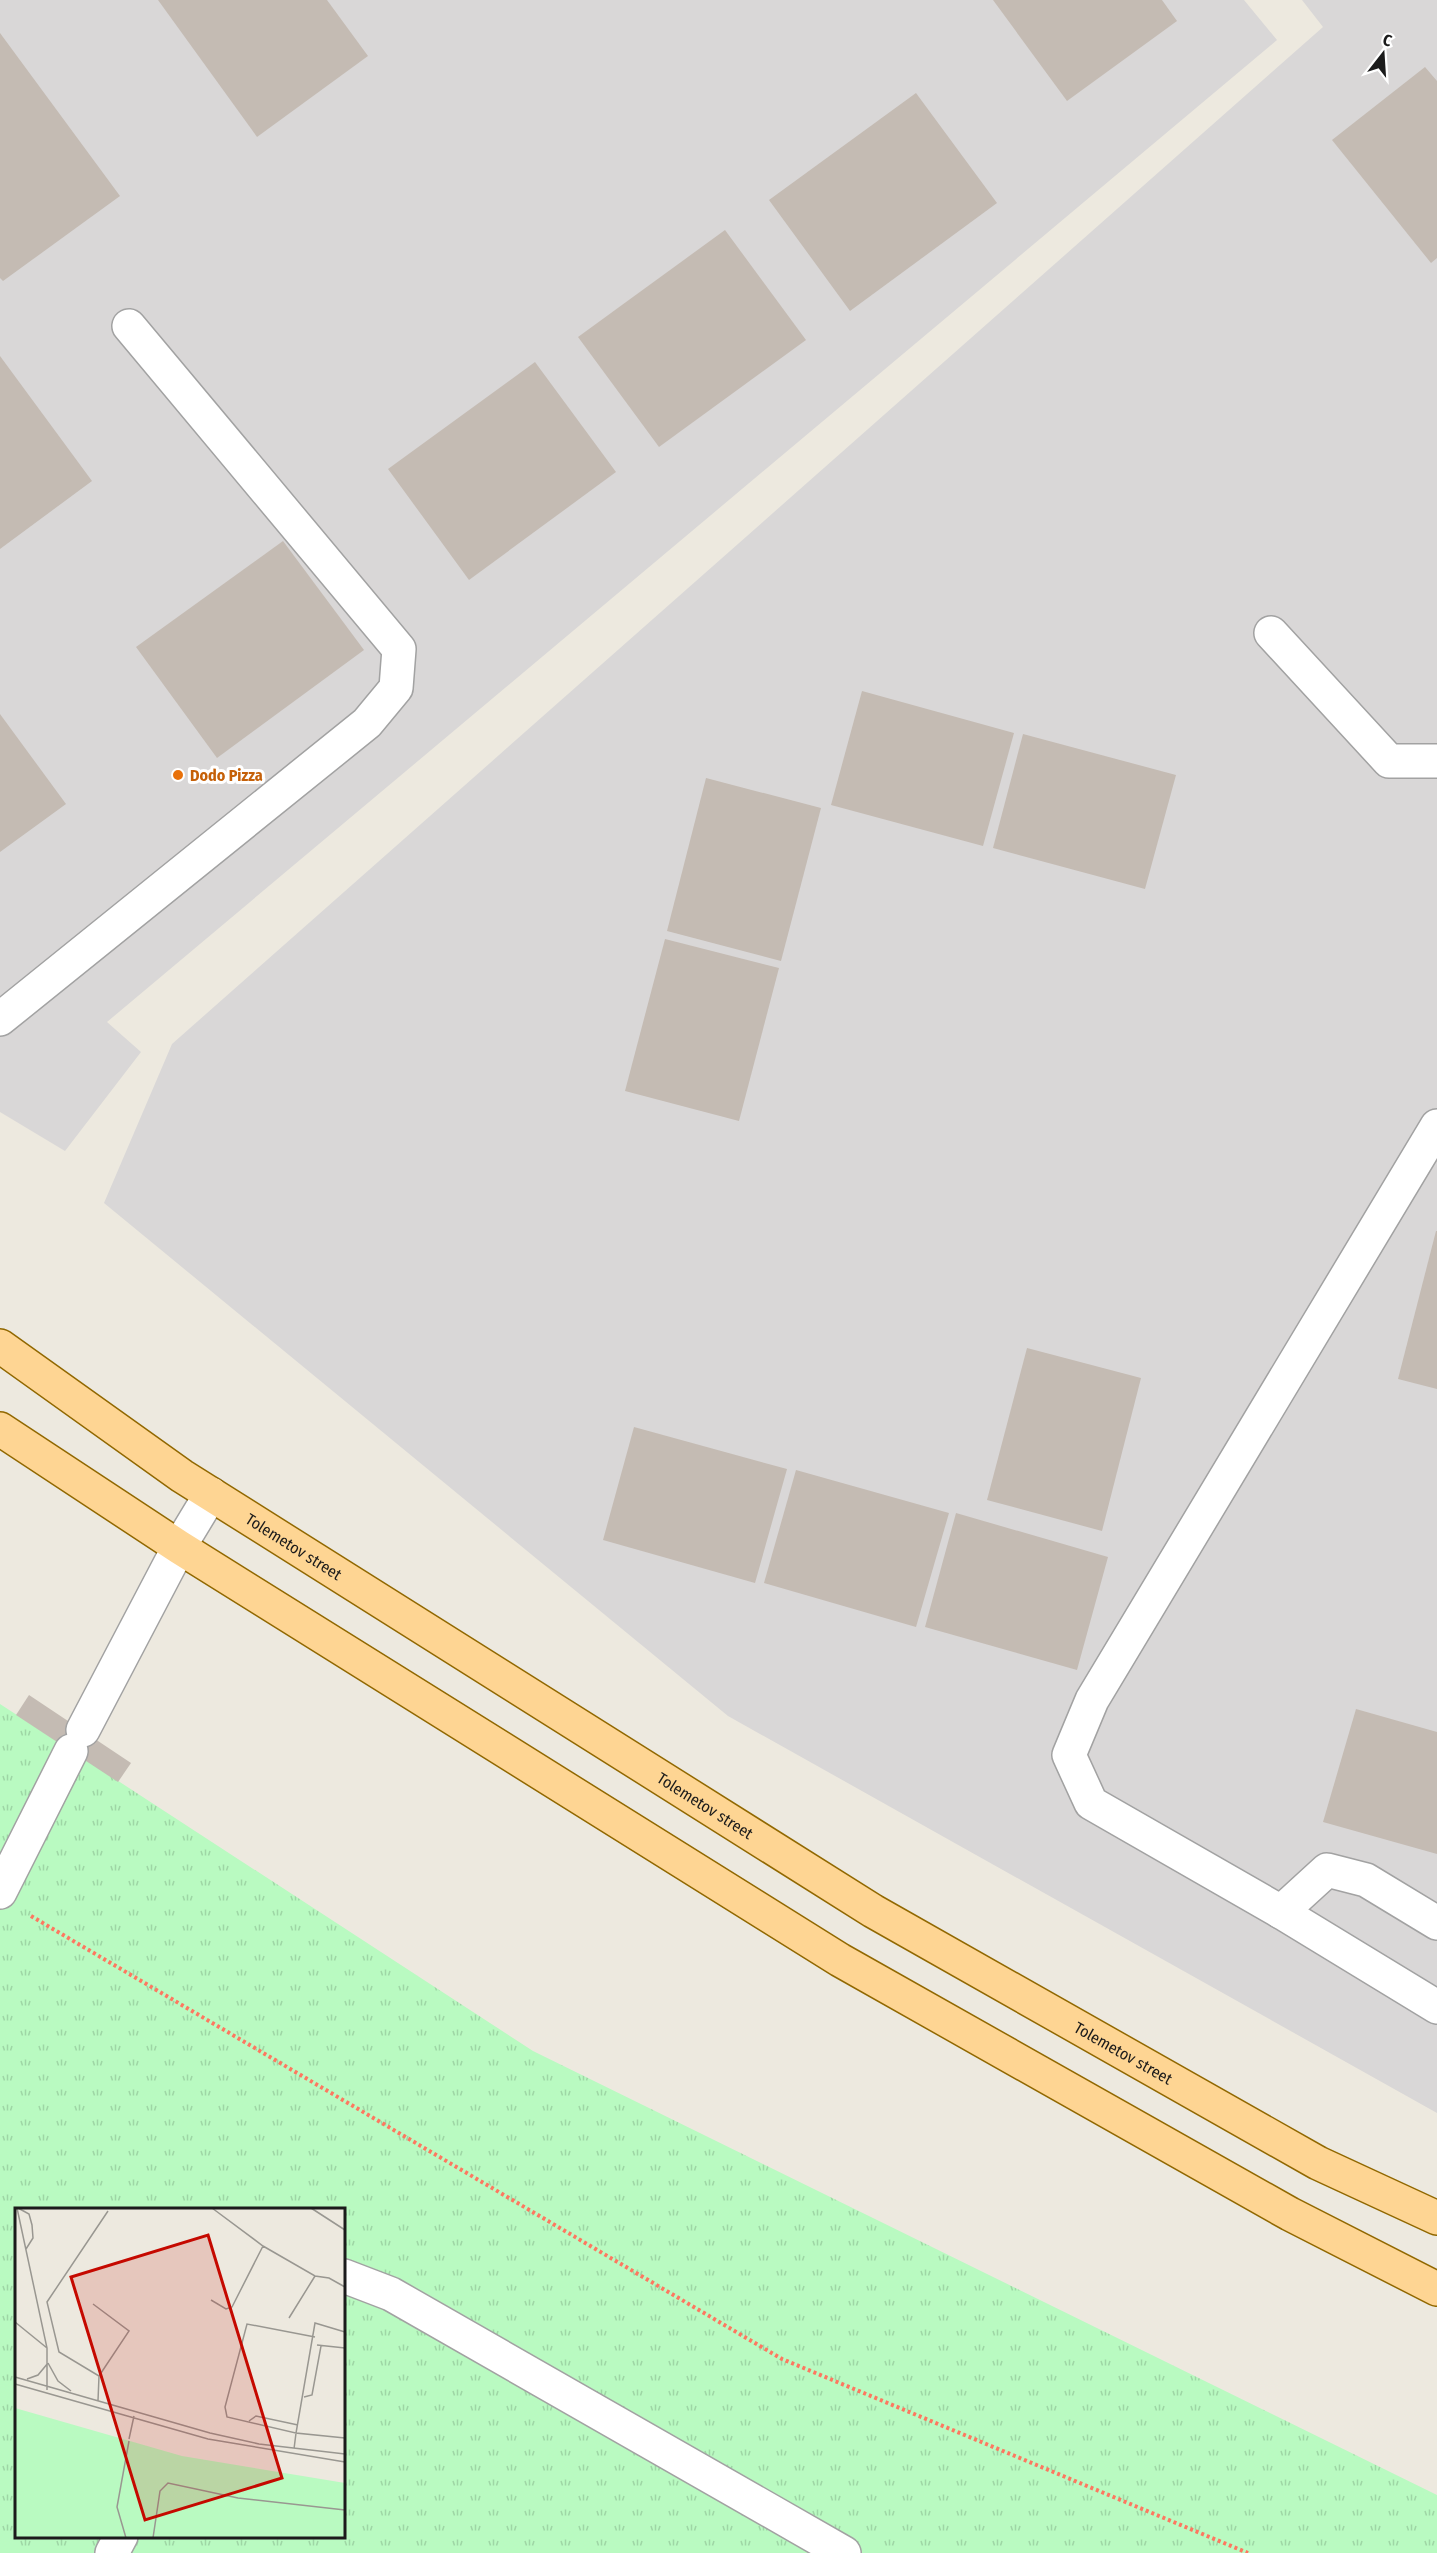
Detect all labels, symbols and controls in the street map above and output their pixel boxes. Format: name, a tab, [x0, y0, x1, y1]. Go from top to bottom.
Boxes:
north arrow	[1353, 24, 1413, 84]
text: С	[1380, 30, 1395, 51]
place label: Dodo Pizza	[190, 766, 263, 785]
marker: Dodo Pizza	[171, 768, 185, 782]
street label: Tolemetov street	[242, 1510, 346, 1585]
street label: Tolemetov street	[654, 1769, 757, 1844]
street label: Tolemetov street	[1071, 2018, 1176, 2089]
inset map	[15, 2208, 345, 2538]

